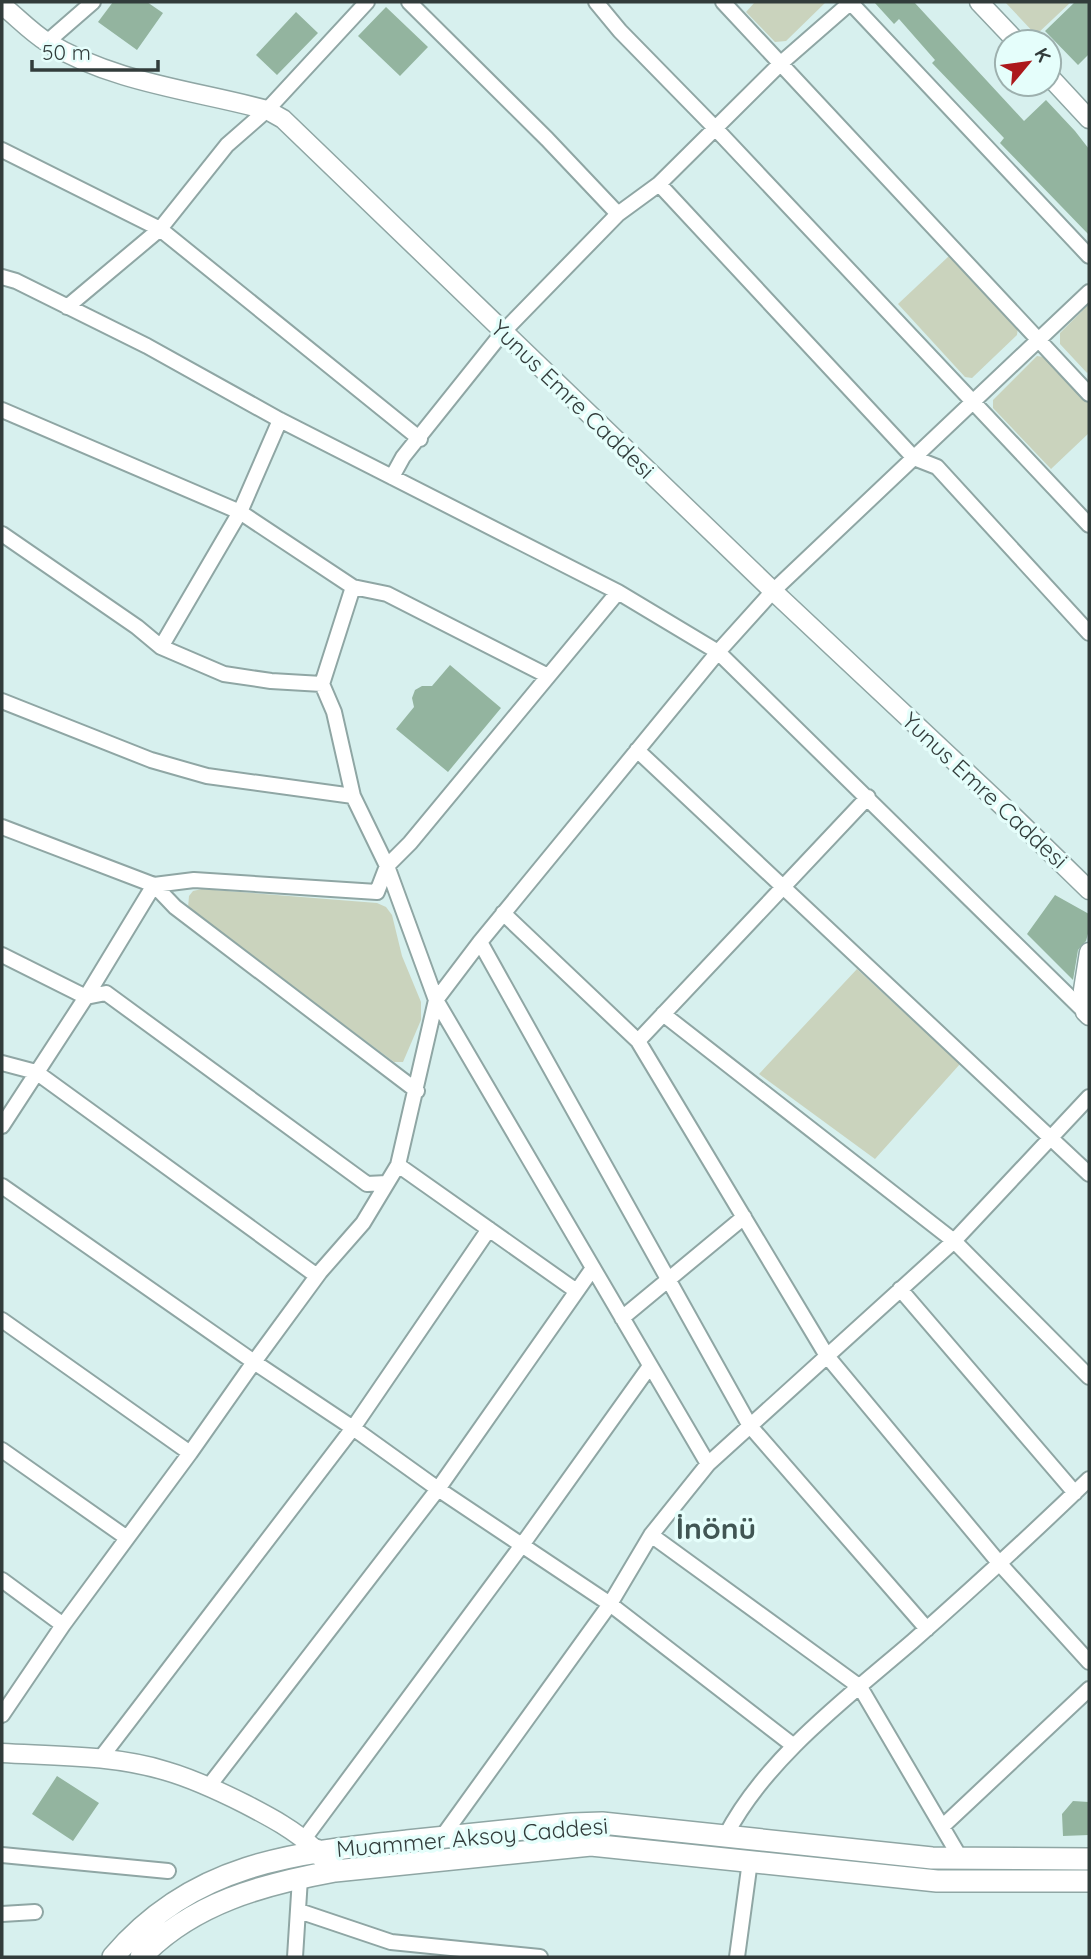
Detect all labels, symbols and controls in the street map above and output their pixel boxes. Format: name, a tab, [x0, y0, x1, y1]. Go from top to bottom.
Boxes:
scale bar	[32, 28, 158, 72]
north arrow	[993, 28, 1063, 98]
text: 50 m	[42, 39, 91, 65]
text: K	[1029, 43, 1056, 66]
street label: Yunus Emre Caddesi	[485, 313, 661, 485]
street label: Yunus Emre Caddesi	[896, 706, 1074, 874]
district label: İnönü	[676, 1509, 756, 1547]
street label: Muammer Aksoy Caddesi	[335, 1811, 609, 1863]

